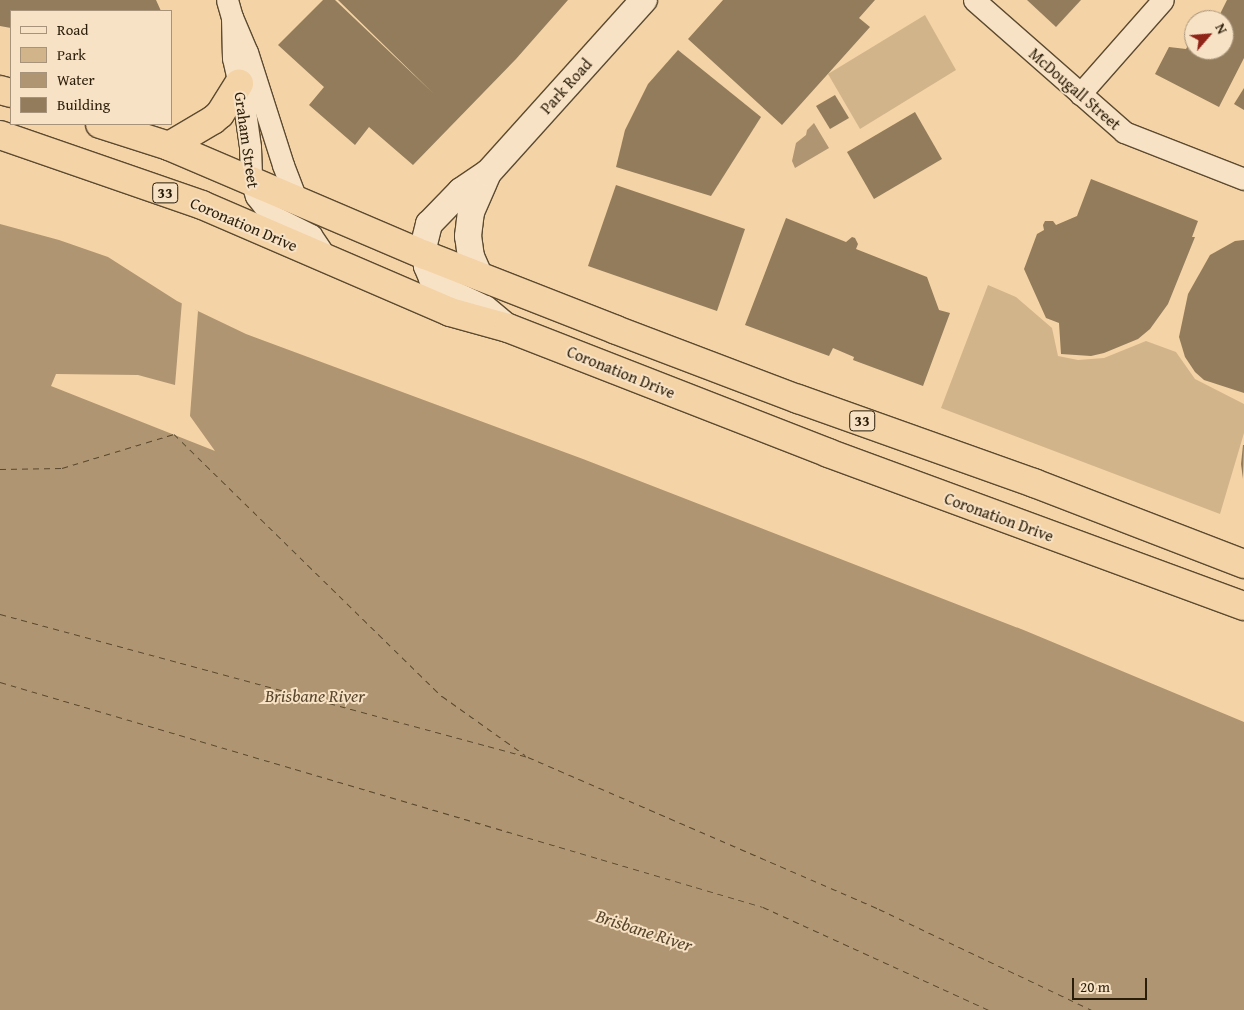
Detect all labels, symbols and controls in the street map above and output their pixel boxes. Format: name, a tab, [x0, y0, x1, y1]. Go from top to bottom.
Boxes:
legend	[10, 10, 172, 125]
north arrow	[1184, 10, 1234, 60]
text: Road	[57, 19, 88, 40]
text: N	[1210, 20, 1233, 37]
text: Park	[57, 44, 86, 65]
street label: McDougall Street	[1025, 44, 1125, 134]
street label: Park Road	[536, 54, 596, 118]
text: Water	[57, 69, 95, 90]
street label: Graham Street	[231, 91, 263, 189]
text: Building	[57, 94, 110, 115]
road number: 33	[151, 180, 179, 206]
street label: Coronation Drive	[187, 193, 301, 255]
street label: Coronation Drive	[564, 342, 678, 402]
road number: 33	[848, 408, 876, 434]
street label: Coronation Drive	[942, 488, 1056, 546]
water label: Brisbane River	[265, 685, 365, 707]
water label: Brisbane River	[593, 905, 695, 957]
scale bar	[1074, 968, 1149, 1000]
text: 20 m	[1080, 976, 1110, 997]

